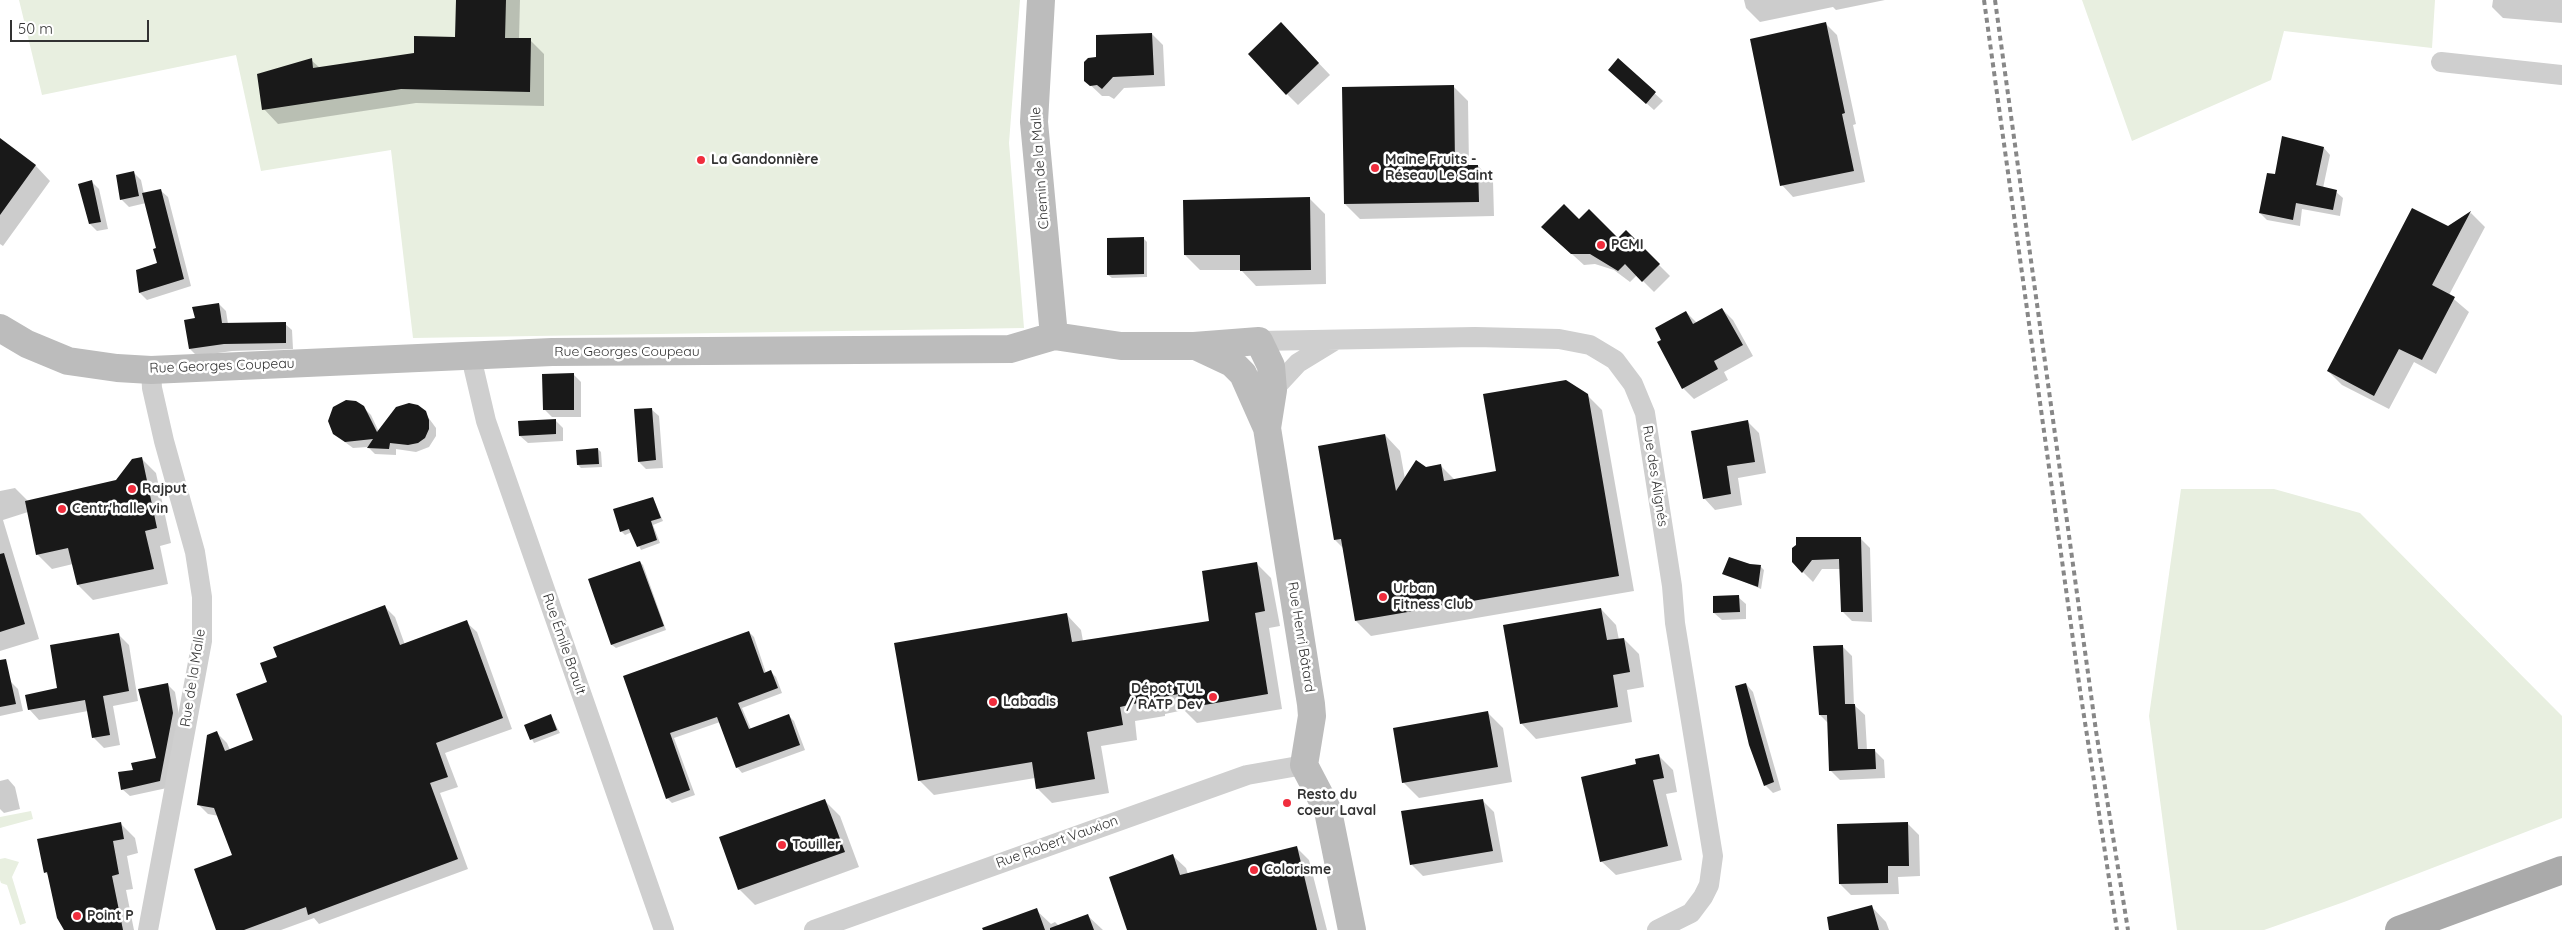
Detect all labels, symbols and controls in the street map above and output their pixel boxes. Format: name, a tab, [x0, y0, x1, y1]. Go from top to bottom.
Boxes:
scale bar	[12, 10, 151, 42]
text: 50 m	[18, 19, 53, 38]
street label: Chemin de la Malle	[1027, 106, 1053, 230]
place label: La Gandonnière	[711, 152, 818, 168]
place label: Maine Fruits - Réseau Le Saint	[1385, 152, 1493, 184]
marker: La Gandonnière	[695, 154, 707, 166]
marker: Maine Fruits - Réseau Le Saint	[1369, 162, 1381, 174]
place label: PCMI	[1611, 237, 1644, 253]
marker: PCMI	[1595, 239, 1607, 251]
street label: Rue Georges Coupeau	[554, 344, 700, 360]
street label: Rue Georges Coupeau	[149, 355, 295, 377]
street label: Rue des Alignés	[1639, 424, 1671, 528]
place label: Rajput	[142, 481, 187, 497]
marker: Rajput	[126, 483, 138, 495]
place label: Centr'halle vin	[72, 501, 168, 517]
marker: Centr'halle vin	[56, 503, 68, 515]
street label: Rue Henri Bâtard	[1284, 581, 1318, 693]
place label: Urban Fitness Club	[1393, 581, 1473, 614]
street label: Rue Émile Brault	[539, 591, 589, 697]
marker: Urban Fitness Club	[1377, 591, 1389, 603]
street label: Rue de la Malle	[177, 628, 209, 728]
place label: Dépot TUL / RATP Dev	[1126, 681, 1203, 714]
marker: Dépot TUL / RATP Dev	[1207, 691, 1219, 703]
place label: Labadis	[1003, 694, 1056, 710]
marker: Labadis	[987, 696, 999, 708]
place label: Resto du coeur Laval	[1297, 787, 1376, 820]
marker: Resto du coeur Laval	[1281, 797, 1293, 809]
street label: Rue Robert Vauxion	[994, 812, 1120, 872]
place label: Touiller	[792, 837, 841, 853]
marker: Touiller	[776, 839, 788, 851]
place label: Colorisme	[1264, 862, 1331, 878]
marker: Colorisme	[1248, 864, 1260, 876]
place label: Point P	[87, 908, 134, 924]
marker: Point P	[71, 910, 83, 922]

